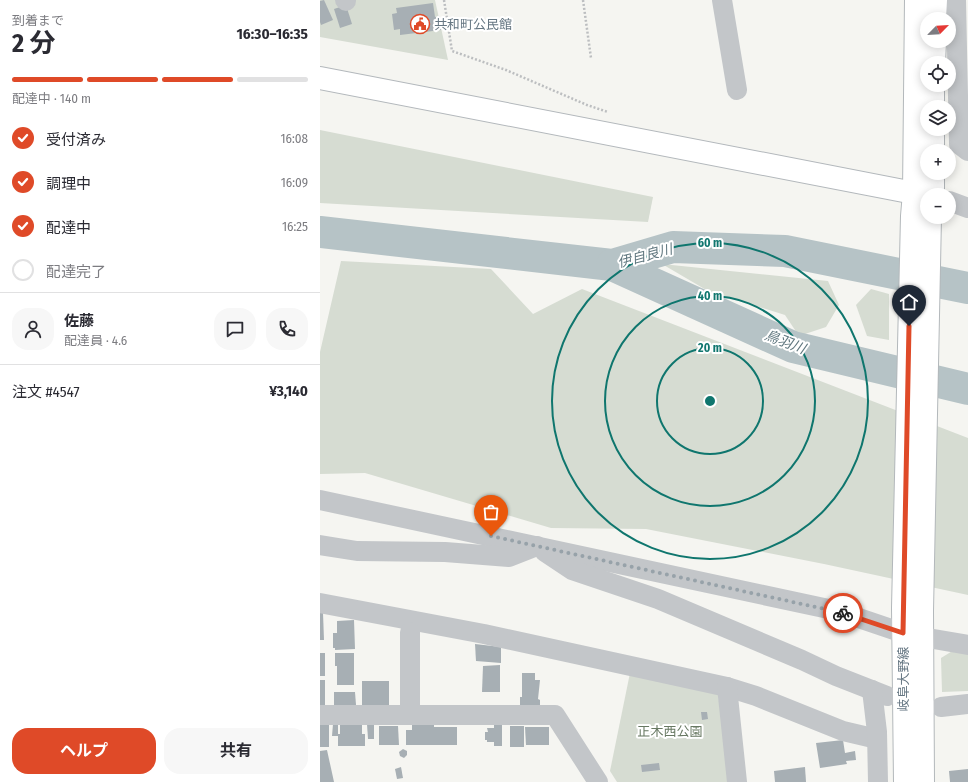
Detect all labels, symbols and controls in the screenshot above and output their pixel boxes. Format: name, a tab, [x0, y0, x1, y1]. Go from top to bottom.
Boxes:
north arrow	[920, 12, 956, 48]
map controls	[920, 12, 956, 224]
text: 到着まで	[12, 13, 64, 28]
public building icon: 共和町公民館	[409, 13, 431, 35]
place label: 共和町公民館	[434, 17, 512, 32]
text: 16:30–16:35	[236, 25, 308, 43]
text: 2 分	[12, 28, 55, 59]
button: locate	[920, 56, 956, 92]
text: 配達中 · 140 m	[12, 91, 91, 106]
button: layers	[920, 100, 956, 136]
icon: check	[12, 127, 34, 149]
text: 受付済み	[46, 131, 106, 149]
text: 16:08	[280, 131, 308, 146]
button: +	[920, 144, 956, 180]
icon: check	[12, 171, 34, 193]
text: 調理中	[46, 175, 91, 193]
text: 16:09	[281, 175, 308, 190]
button: −	[920, 188, 956, 224]
icon: check	[12, 215, 34, 237]
text: 配達中	[46, 219, 91, 237]
text: 16:25	[282, 219, 308, 234]
text: 60 m	[698, 236, 722, 250]
water label: 伊自良川	[616, 240, 676, 271]
text: 配達完了	[46, 263, 106, 281]
pin	[892, 285, 926, 326]
text: 40 m	[698, 289, 722, 303]
icon: home	[898, 291, 920, 313]
button: person	[12, 308, 54, 350]
button: chat	[214, 308, 256, 350]
button: phone	[266, 308, 308, 350]
text: 佐藤	[64, 312, 94, 330]
water label: 鳥羽川	[762, 327, 810, 358]
text: 配達員 · 4.6	[64, 333, 127, 348]
text: 20 m	[697, 341, 722, 355]
text: ¥3,140	[269, 382, 308, 400]
text: 注文 #4547	[12, 383, 80, 401]
centre of rings	[703, 394, 717, 408]
pin	[474, 495, 508, 536]
icon: bag	[480, 501, 502, 523]
courier	[823, 593, 863, 633]
icon: bike	[832, 602, 854, 624]
street label: 岐阜大野線	[896, 646, 911, 712]
park label: 正木西公園	[637, 724, 703, 739]
button: ヘルプ	[12, 728, 156, 774]
button: 共有	[164, 728, 308, 774]

